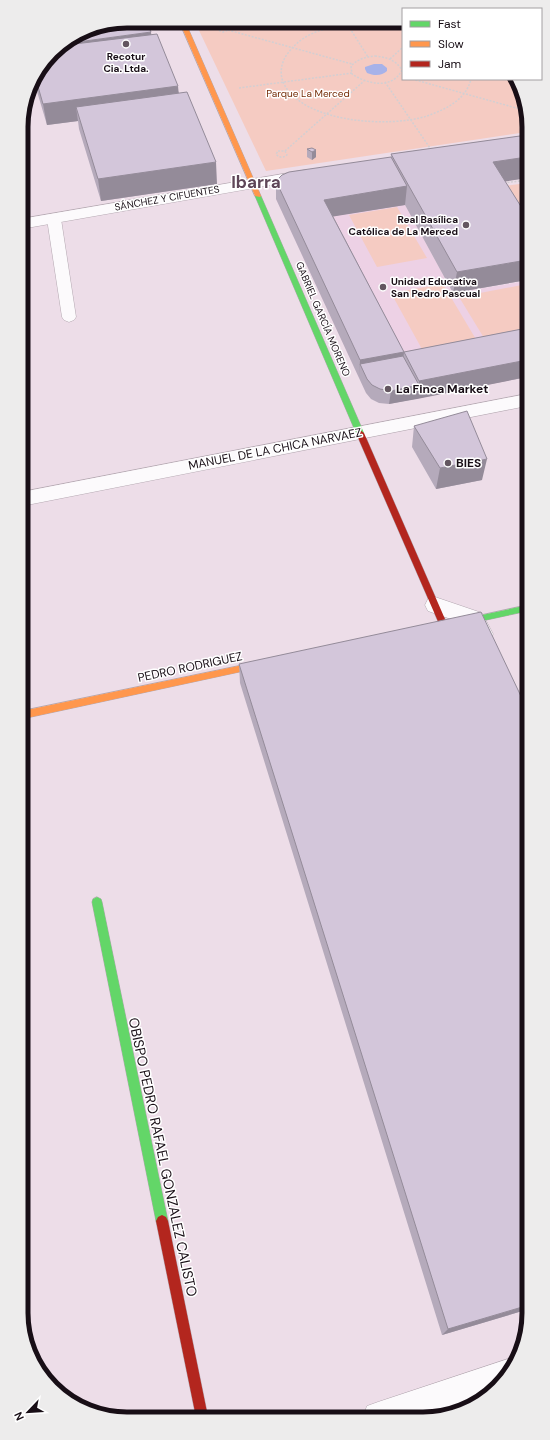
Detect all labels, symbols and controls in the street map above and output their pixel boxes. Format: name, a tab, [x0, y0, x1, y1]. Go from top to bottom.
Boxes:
legend	[402, 8, 542, 80]
text: Fast	[438, 16, 461, 32]
text: Slow	[438, 36, 464, 52]
marker: Recotur Cia. Ltda.	[121, 39, 131, 49]
place label: Recotur Cia. Ltda.	[103, 50, 149, 75]
text: Jam	[438, 56, 461, 72]
park label: Parque La Merced	[266, 87, 350, 100]
district label: Ibarra	[231, 171, 281, 193]
street label: SÁNCHEZ Y CIFUENTES	[113, 182, 221, 214]
place label: Real Basílica Católica de La Merced	[349, 213, 458, 238]
marker: Real Basílica Católica de La Merced	[461, 220, 471, 230]
street label: GABRIEL GARCÍA MORENO	[293, 260, 353, 379]
place label: Unidad Educativa San Pedro Pascual	[391, 275, 480, 300]
marker: Unidad Educativa San Pedro Pascual	[378, 282, 388, 292]
place label: La Finca Market	[396, 381, 488, 397]
marker: La Finca Market	[383, 384, 393, 394]
street label: MANUEL DE LA CHICA NARVAEZ	[187, 424, 363, 474]
place label: BIES	[456, 455, 481, 471]
marker: BIES	[443, 458, 453, 468]
street label: PEDRO RODRIGUEZ	[136, 648, 244, 686]
street label: OBISPO PEDRO RAFAEL GONZALEZ CALISTO	[125, 1016, 201, 1298]
north arrow	[8, 1392, 48, 1432]
text: N	[11, 1410, 27, 1423]

